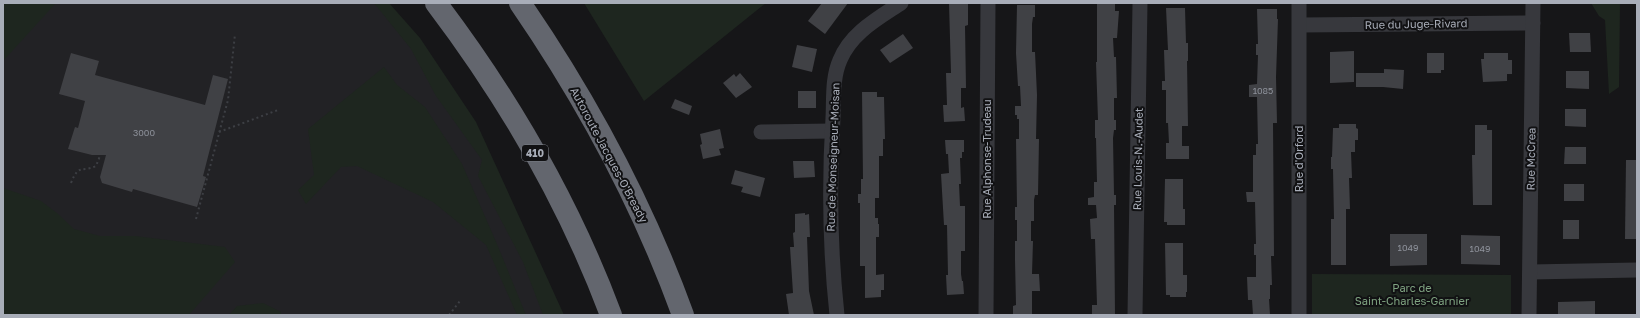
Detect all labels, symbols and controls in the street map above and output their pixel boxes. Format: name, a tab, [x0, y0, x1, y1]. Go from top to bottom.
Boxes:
street label: Rue du Juge-Rivard	[1365, 16, 1467, 31]
street label: Rue de Monseigneur-Moisan	[823, 82, 842, 232]
street label: Autoroute Jacques-O'Bready	[568, 85, 651, 225]
house number: 1085	[1253, 85, 1273, 96]
street label: Rue Alphonse-Trudeau	[980, 99, 993, 219]
street label: Rue Louis-N.-Audet	[1130, 108, 1145, 210]
street label: Rue d'Orford	[1292, 126, 1305, 192]
house number: 3000	[133, 127, 155, 138]
street label: Rue McCrea	[1523, 127, 1538, 190]
road number: 410	[522, 145, 548, 161]
house number: 1049	[1398, 242, 1418, 253]
house number: 1049	[1470, 243, 1490, 254]
park label: Parc de Saint-Charles-Garnier	[1355, 281, 1470, 307]

